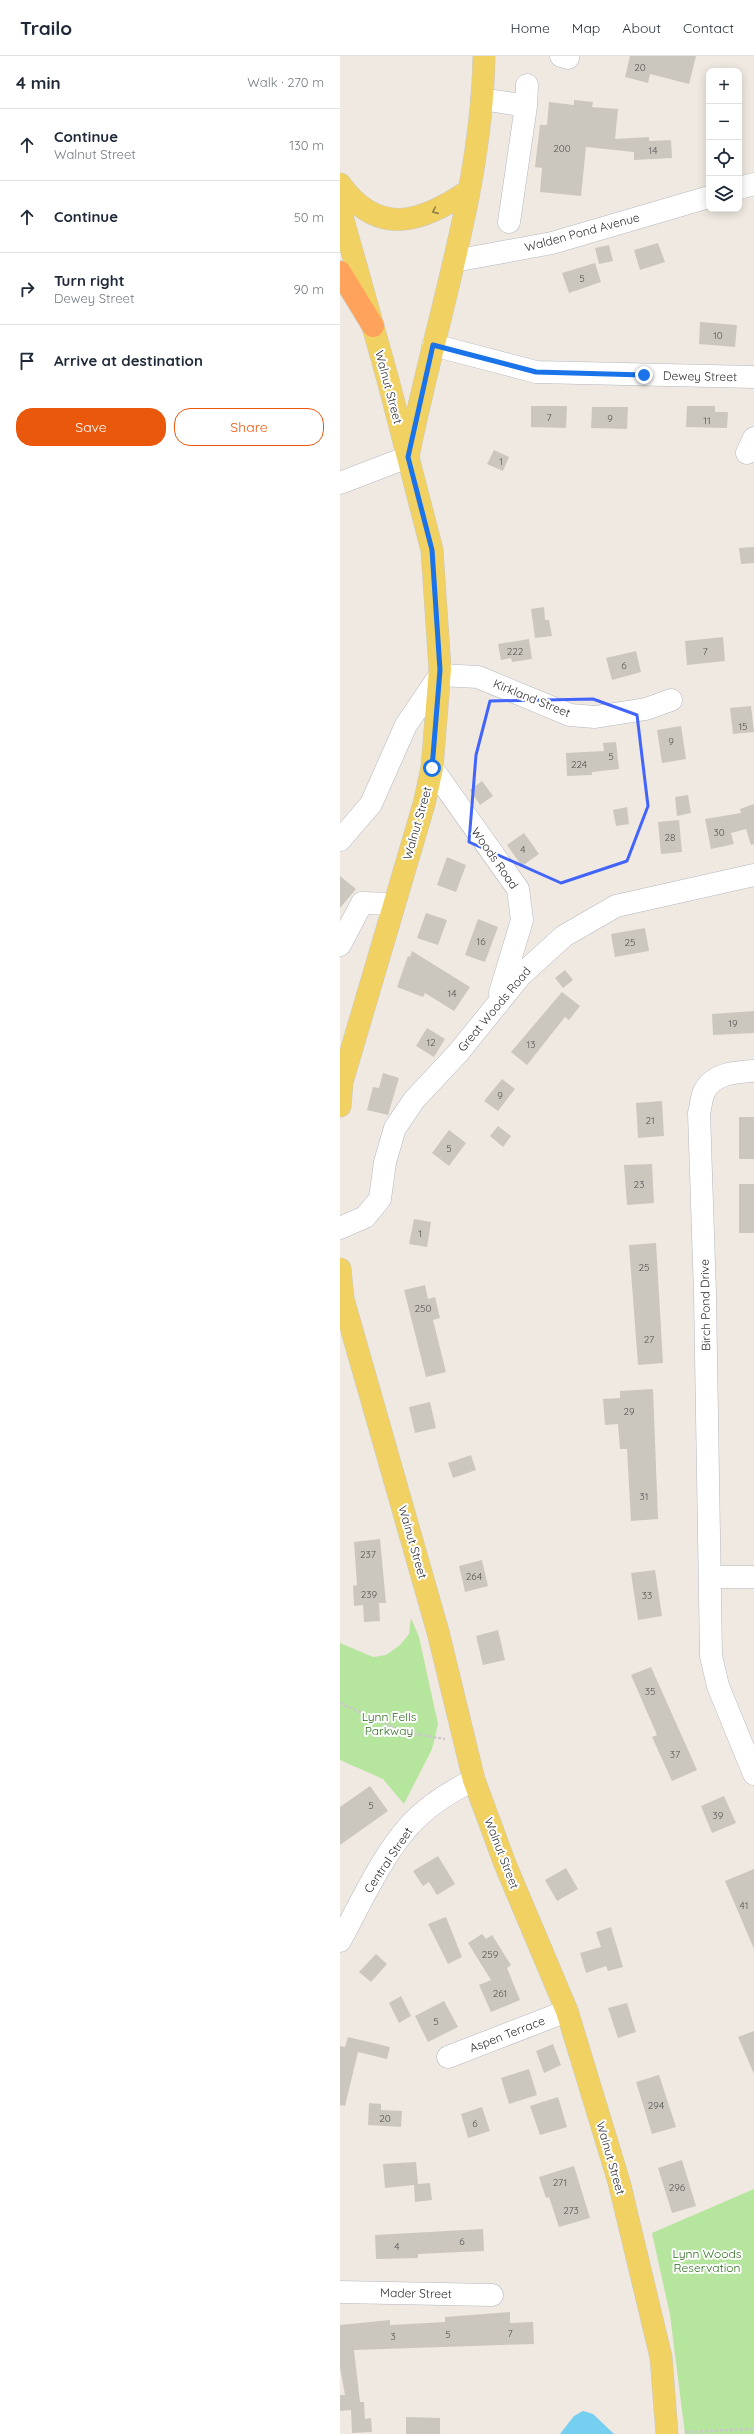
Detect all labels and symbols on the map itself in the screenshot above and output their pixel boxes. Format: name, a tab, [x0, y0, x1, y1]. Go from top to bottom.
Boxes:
house number: 20	[634, 61, 646, 74]
house number: 200	[553, 142, 571, 155]
house number: 14	[649, 144, 657, 157]
one-way arrow	[431, 206, 439, 214]
street label: Walden Pond Avenue	[523, 209, 641, 255]
house number: 5	[579, 272, 585, 285]
house number: 10	[713, 329, 723, 342]
street label: Walnut Street	[372, 349, 406, 425]
route end	[635, 366, 653, 384]
street label: Dewey Street	[663, 368, 737, 384]
house number: 7	[546, 411, 552, 424]
house number: 9	[607, 412, 613, 425]
house number: 11	[703, 414, 711, 427]
house number: 1	[499, 455, 503, 468]
house number: 222	[507, 645, 524, 658]
house number: 7	[702, 645, 708, 658]
house number: 6	[621, 659, 627, 672]
street label: Kirkland Street	[491, 676, 573, 720]
house number: 15	[738, 720, 748, 733]
house number: 9	[668, 735, 674, 748]
house number: 5	[608, 750, 614, 763]
house number: 224	[571, 758, 587, 771]
route start	[423, 759, 441, 777]
street label: Walnut Street	[399, 785, 435, 861]
street label: Woods Road	[468, 824, 522, 892]
house number: 30	[713, 826, 725, 839]
house number: 28	[665, 831, 675, 844]
house number: 4	[520, 843, 526, 856]
house number: 16	[476, 935, 486, 948]
house number: 25	[625, 936, 636, 949]
street label: Great Woods Road	[454, 964, 534, 1054]
house number: 14	[448, 987, 456, 1000]
house number: 19	[728, 1017, 738, 1030]
house number: 12	[426, 1036, 436, 1049]
house number: 13	[527, 1038, 535, 1051]
house number: 9	[497, 1089, 503, 1102]
house number: 21	[645, 1114, 655, 1127]
house number: 5	[446, 1142, 452, 1155]
house number: 23	[634, 1178, 644, 1191]
house number: 1	[418, 1227, 422, 1240]
street label: Birch Pond Drive	[697, 1259, 713, 1351]
house number: 25	[639, 1261, 650, 1274]
house number: 250	[415, 1302, 432, 1315]
house number: 27	[644, 1333, 654, 1346]
house number: 29	[623, 1405, 635, 1418]
house number: 31	[640, 1490, 648, 1503]
street label: Walnut Street	[395, 1504, 431, 1580]
house number: 237	[360, 1548, 376, 1561]
house number: 264	[466, 1570, 482, 1583]
house number: 239	[361, 1588, 378, 1601]
house number: 33	[642, 1589, 652, 1602]
house number: 35	[645, 1685, 655, 1698]
park label: Lynn Fells Parkway	[362, 1709, 417, 1738]
house number: 37	[670, 1748, 680, 1761]
house number: 5	[368, 1799, 374, 1812]
house number: 39	[713, 1809, 724, 1822]
street label: Walnut Street	[481, 1815, 523, 1891]
street label: Central Street	[360, 1824, 416, 1896]
house number: 41	[740, 1899, 748, 1912]
house number: 259	[482, 1948, 499, 1961]
house number: 261	[493, 1987, 507, 2000]
street label: Aspen Terrace	[467, 2013, 547, 2055]
house number: 5	[433, 2015, 439, 2028]
house number: 294	[648, 2099, 664, 2112]
house number: 20	[379, 2112, 391, 2125]
house number: 6	[472, 2117, 478, 2130]
street label: Walnut Street	[593, 2120, 629, 2196]
house number: 271	[553, 2176, 567, 2189]
house number: 296	[669, 2181, 686, 2194]
house number: 273	[563, 2204, 579, 2217]
house number: 6	[459, 2235, 465, 2248]
house number: 4	[394, 2240, 400, 2253]
park label: Lynn Woods Reservation	[673, 2246, 742, 2275]
street label: Mader Street	[380, 2285, 452, 2301]
house number: 7	[507, 2327, 513, 2340]
house number: 5	[445, 2328, 451, 2341]
house number: 3	[390, 2330, 396, 2343]

